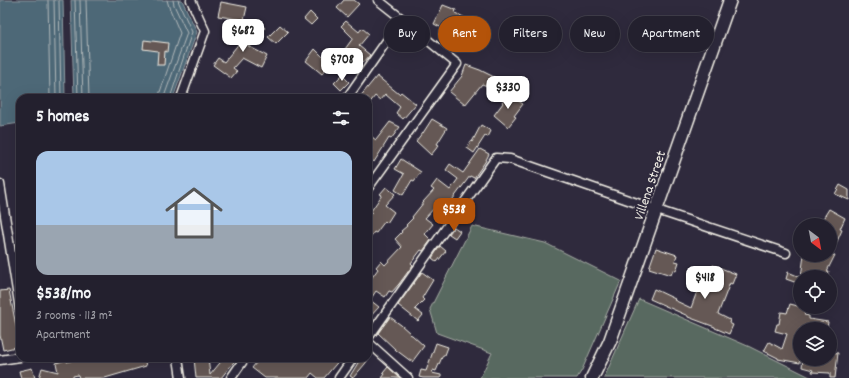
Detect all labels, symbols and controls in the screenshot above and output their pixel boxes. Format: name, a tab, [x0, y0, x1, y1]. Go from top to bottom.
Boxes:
chip: Buy	[384, 16, 430, 52]
chip: Rent	[438, 16, 491, 52]
chip: Filters	[499, 16, 562, 52]
chip: New	[570, 16, 620, 52]
chip: Apartment	[628, 16, 714, 52]
pin: $682	[219, 19, 267, 53]
text: $682	[231, 22, 255, 41]
pin: $708	[318, 48, 366, 82]
text: $708	[330, 51, 354, 70]
pin: $330	[484, 76, 532, 110]
text: $330	[495, 79, 521, 98]
text: 5 homes	[36, 106, 89, 130]
icon: filters	[330, 107, 352, 129]
street label: Villena Street	[630, 148, 672, 223]
icon: home	[158, 177, 230, 249]
pin: $538	[430, 198, 478, 232]
text: $538	[442, 201, 466, 220]
north arrow	[793, 218, 837, 262]
map controls	[793, 218, 837, 366]
pin: $418	[681, 266, 729, 300]
text: $418	[695, 269, 715, 288]
button: locate	[793, 270, 837, 314]
text: $538/mo	[36, 283, 91, 307]
text: 3 rooms · 113 m²	[36, 307, 113, 326]
button: layers	[793, 322, 837, 366]
text: Apartment	[36, 326, 90, 345]

